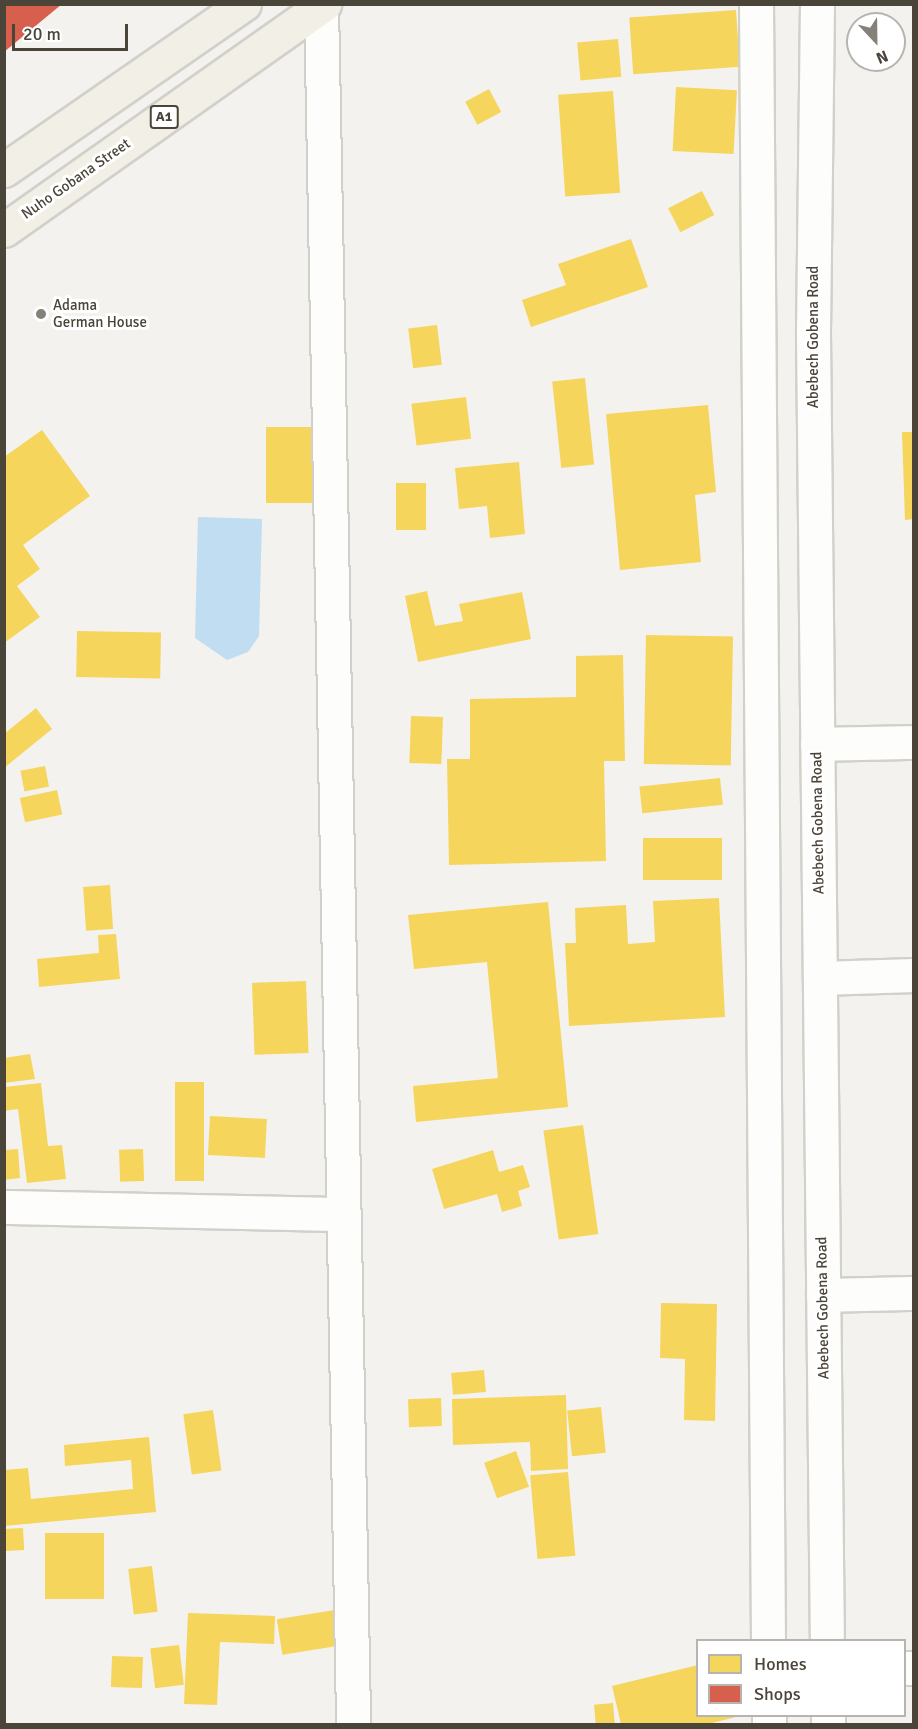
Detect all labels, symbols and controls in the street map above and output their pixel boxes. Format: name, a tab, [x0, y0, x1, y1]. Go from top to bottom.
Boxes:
scale bar	[15, 12, 130, 50]
north arrow	[846, 12, 906, 72]
text: 20 m	[23, 23, 61, 45]
text: N	[873, 45, 891, 68]
road number: A1	[149, 106, 179, 128]
street label: Nuho Gobana Street	[18, 135, 134, 223]
street label: Abebech Gobena Road	[805, 266, 823, 408]
place label: Adama German House	[53, 296, 147, 331]
marker: Adama German House	[34, 307, 48, 321]
street label: Abebech Gobena Road	[808, 752, 828, 894]
street label: Abebech Gobena Road	[813, 1237, 833, 1379]
legend	[696, 1639, 906, 1717]
text: Homes	[754, 1653, 807, 1675]
text: Shops	[754, 1683, 801, 1705]

